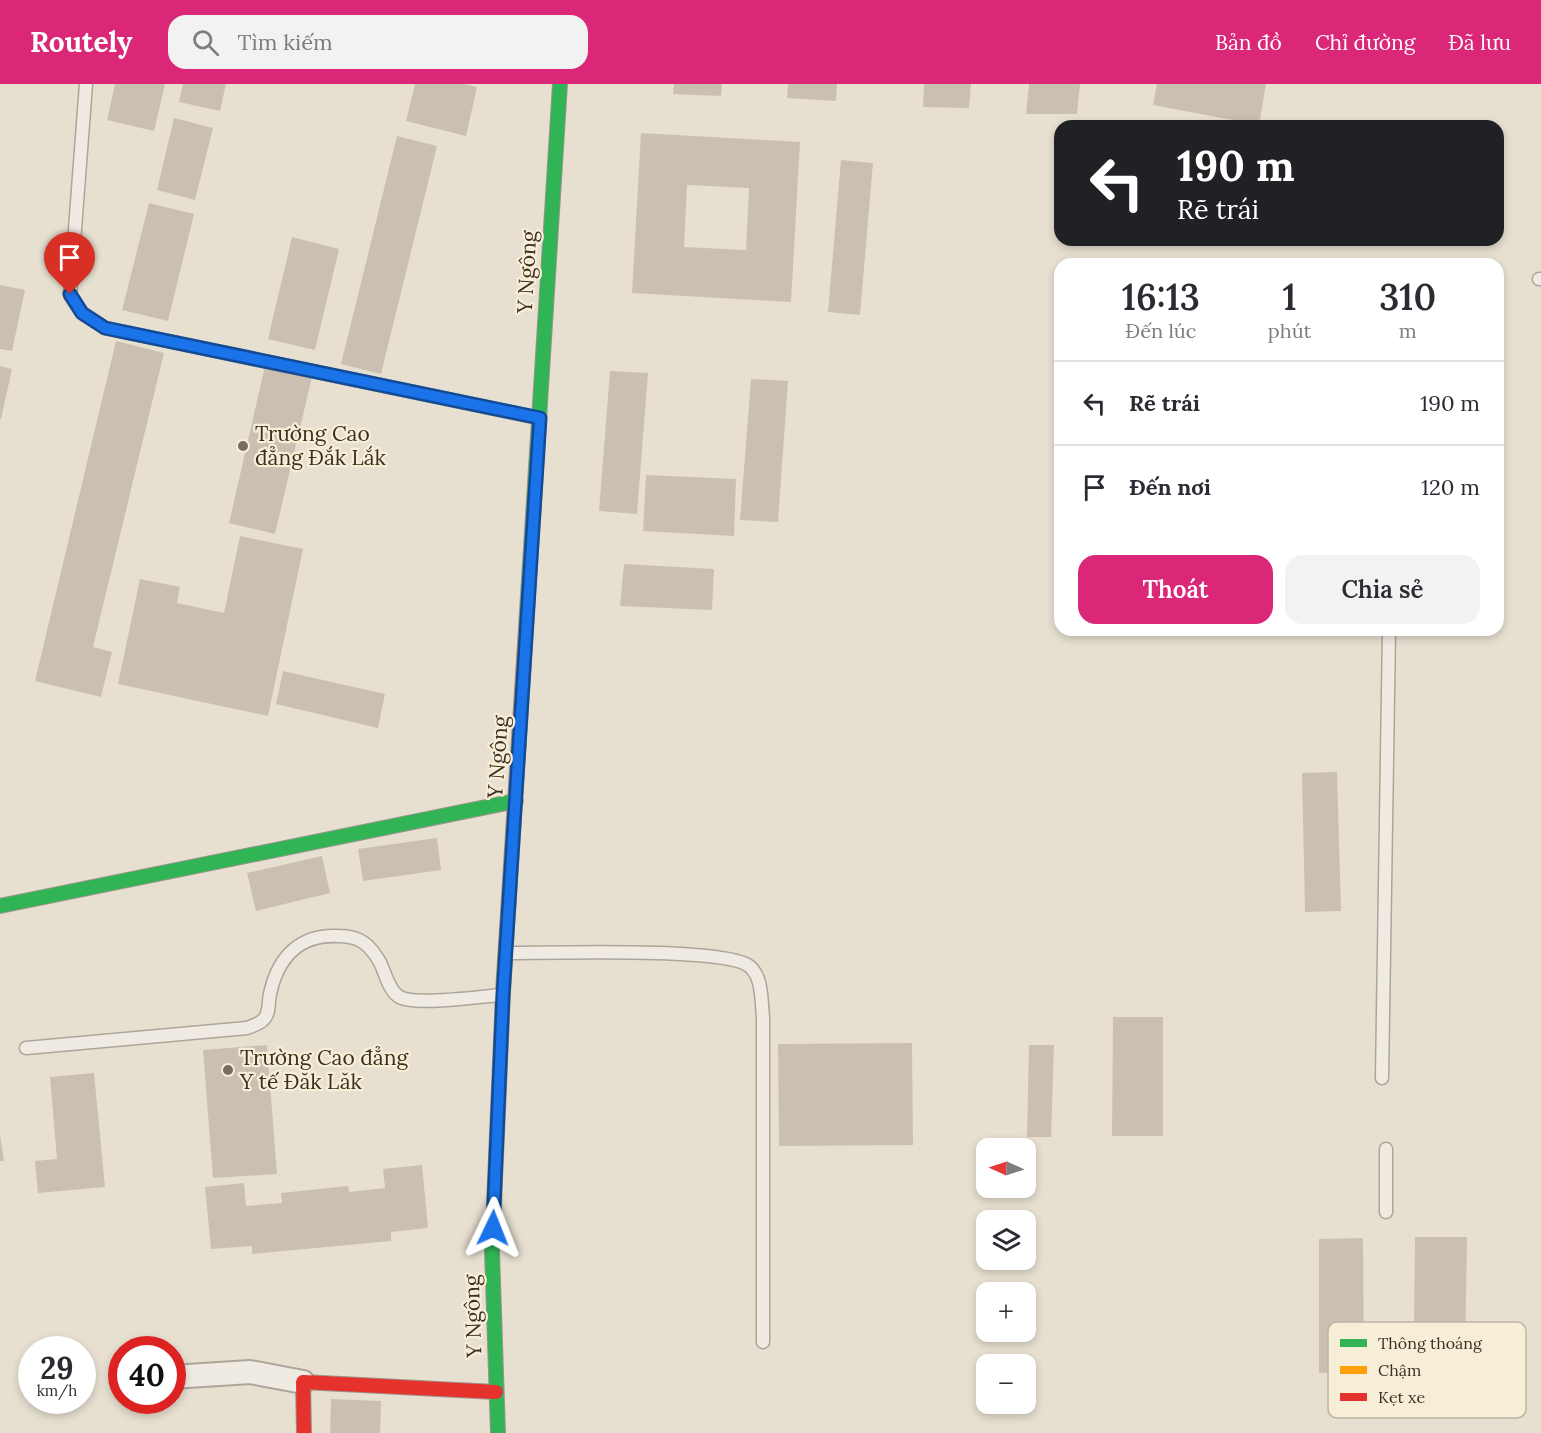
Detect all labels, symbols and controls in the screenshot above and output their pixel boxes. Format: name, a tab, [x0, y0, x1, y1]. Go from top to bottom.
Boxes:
search box	[168, 15, 588, 69]
text: Routely	[30, 24, 132, 60]
icon: search	[189, 26, 222, 59]
text: Tìm kiếm	[237, 28, 333, 56]
text: Bản đồ	[1215, 29, 1282, 56]
text: Chỉ đường	[1315, 29, 1415, 56]
text: Đã lưu	[1448, 29, 1511, 56]
text: 190 m	[1177, 139, 1295, 193]
icon: left	[1078, 144, 1156, 222]
text: Rẽ trái	[1177, 192, 1259, 226]
street label: Y Ngông	[511, 229, 542, 315]
pin	[44, 232, 95, 294]
icon: arrive	[53, 241, 86, 274]
text: 16:13	[1122, 274, 1200, 320]
text: 1	[1282, 274, 1297, 320]
text: 310	[1379, 274, 1436, 320]
text: Đến lúc	[1125, 318, 1196, 343]
text: phút	[1268, 318, 1311, 343]
text: m	[1399, 318, 1417, 343]
icon: left	[1078, 387, 1111, 420]
text: Rẽ trái	[1129, 389, 1200, 417]
text: 190 m	[1420, 389, 1480, 417]
place label: Trường Cao đẳng Đắk Lắk	[255, 420, 387, 471]
marker: Trường Cao đẳng Đắk Lắk	[236, 439, 250, 453]
icon: arrive	[1078, 471, 1111, 504]
text: Đến nơi	[1129, 473, 1211, 501]
text: 120 m	[1421, 473, 1480, 501]
button: Thoát	[1078, 555, 1273, 624]
button: Chia sẻ	[1285, 555, 1480, 624]
street label: Y Ngông	[481, 714, 514, 800]
place label: Trường Cao đẳng Y tế Đăk Lăk	[239, 1044, 408, 1095]
marker: Trường Cao đẳng Y tế Đăk Lăk	[221, 1063, 235, 1077]
north arrow	[976, 1138, 1036, 1198]
map controls	[976, 1138, 1036, 1414]
position arrow	[461, 1196, 525, 1260]
button: layers	[976, 1210, 1036, 1270]
street label: Y Ngông	[458, 1274, 487, 1359]
button: +	[976, 1282, 1036, 1342]
legend	[1328, 1322, 1526, 1418]
text: Thông thoáng	[1378, 1333, 1483, 1353]
speed limit sign: 40	[108, 1336, 186, 1414]
text: 29	[40, 1349, 74, 1387]
button: −	[976, 1354, 1036, 1414]
text: Chậm	[1378, 1360, 1421, 1380]
text: km/h	[37, 1381, 77, 1400]
text: Kẹt xe	[1378, 1387, 1425, 1407]

